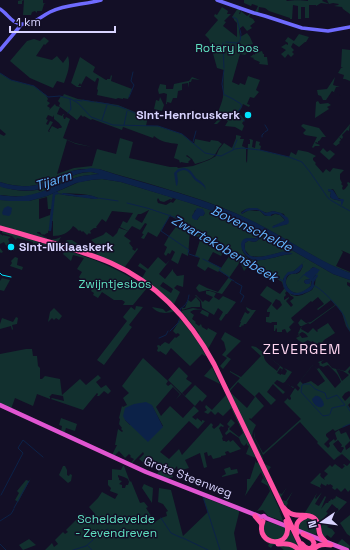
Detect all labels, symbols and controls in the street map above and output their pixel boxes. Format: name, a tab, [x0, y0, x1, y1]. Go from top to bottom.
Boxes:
scale bar	[10, 8, 115, 34]
text: 1 km	[16, 14, 41, 30]
park label: Rotary bos	[195, 40, 259, 56]
place label: Sint-Henricuskerk	[136, 107, 240, 123]
marker: Sint-Henricuskerk	[243, 110, 253, 120]
water label: Tijarm	[33, 166, 74, 194]
water label: Bovenschelde	[208, 201, 296, 256]
water label: Zwartekobensbeek	[169, 211, 283, 287]
place label: Sint-Niklaaskerk	[19, 239, 113, 255]
marker: Sint-Niklaaskerk	[6, 242, 16, 252]
park label: Zwijntjesbos	[79, 276, 151, 292]
district label: ZEVERGEM	[263, 340, 341, 358]
street label: Grote Steenweg	[142, 453, 234, 501]
north arrow	[302, 502, 342, 542]
park label: Scheldevelde - Zevendreven	[75, 511, 157, 541]
text: N	[305, 519, 320, 529]

